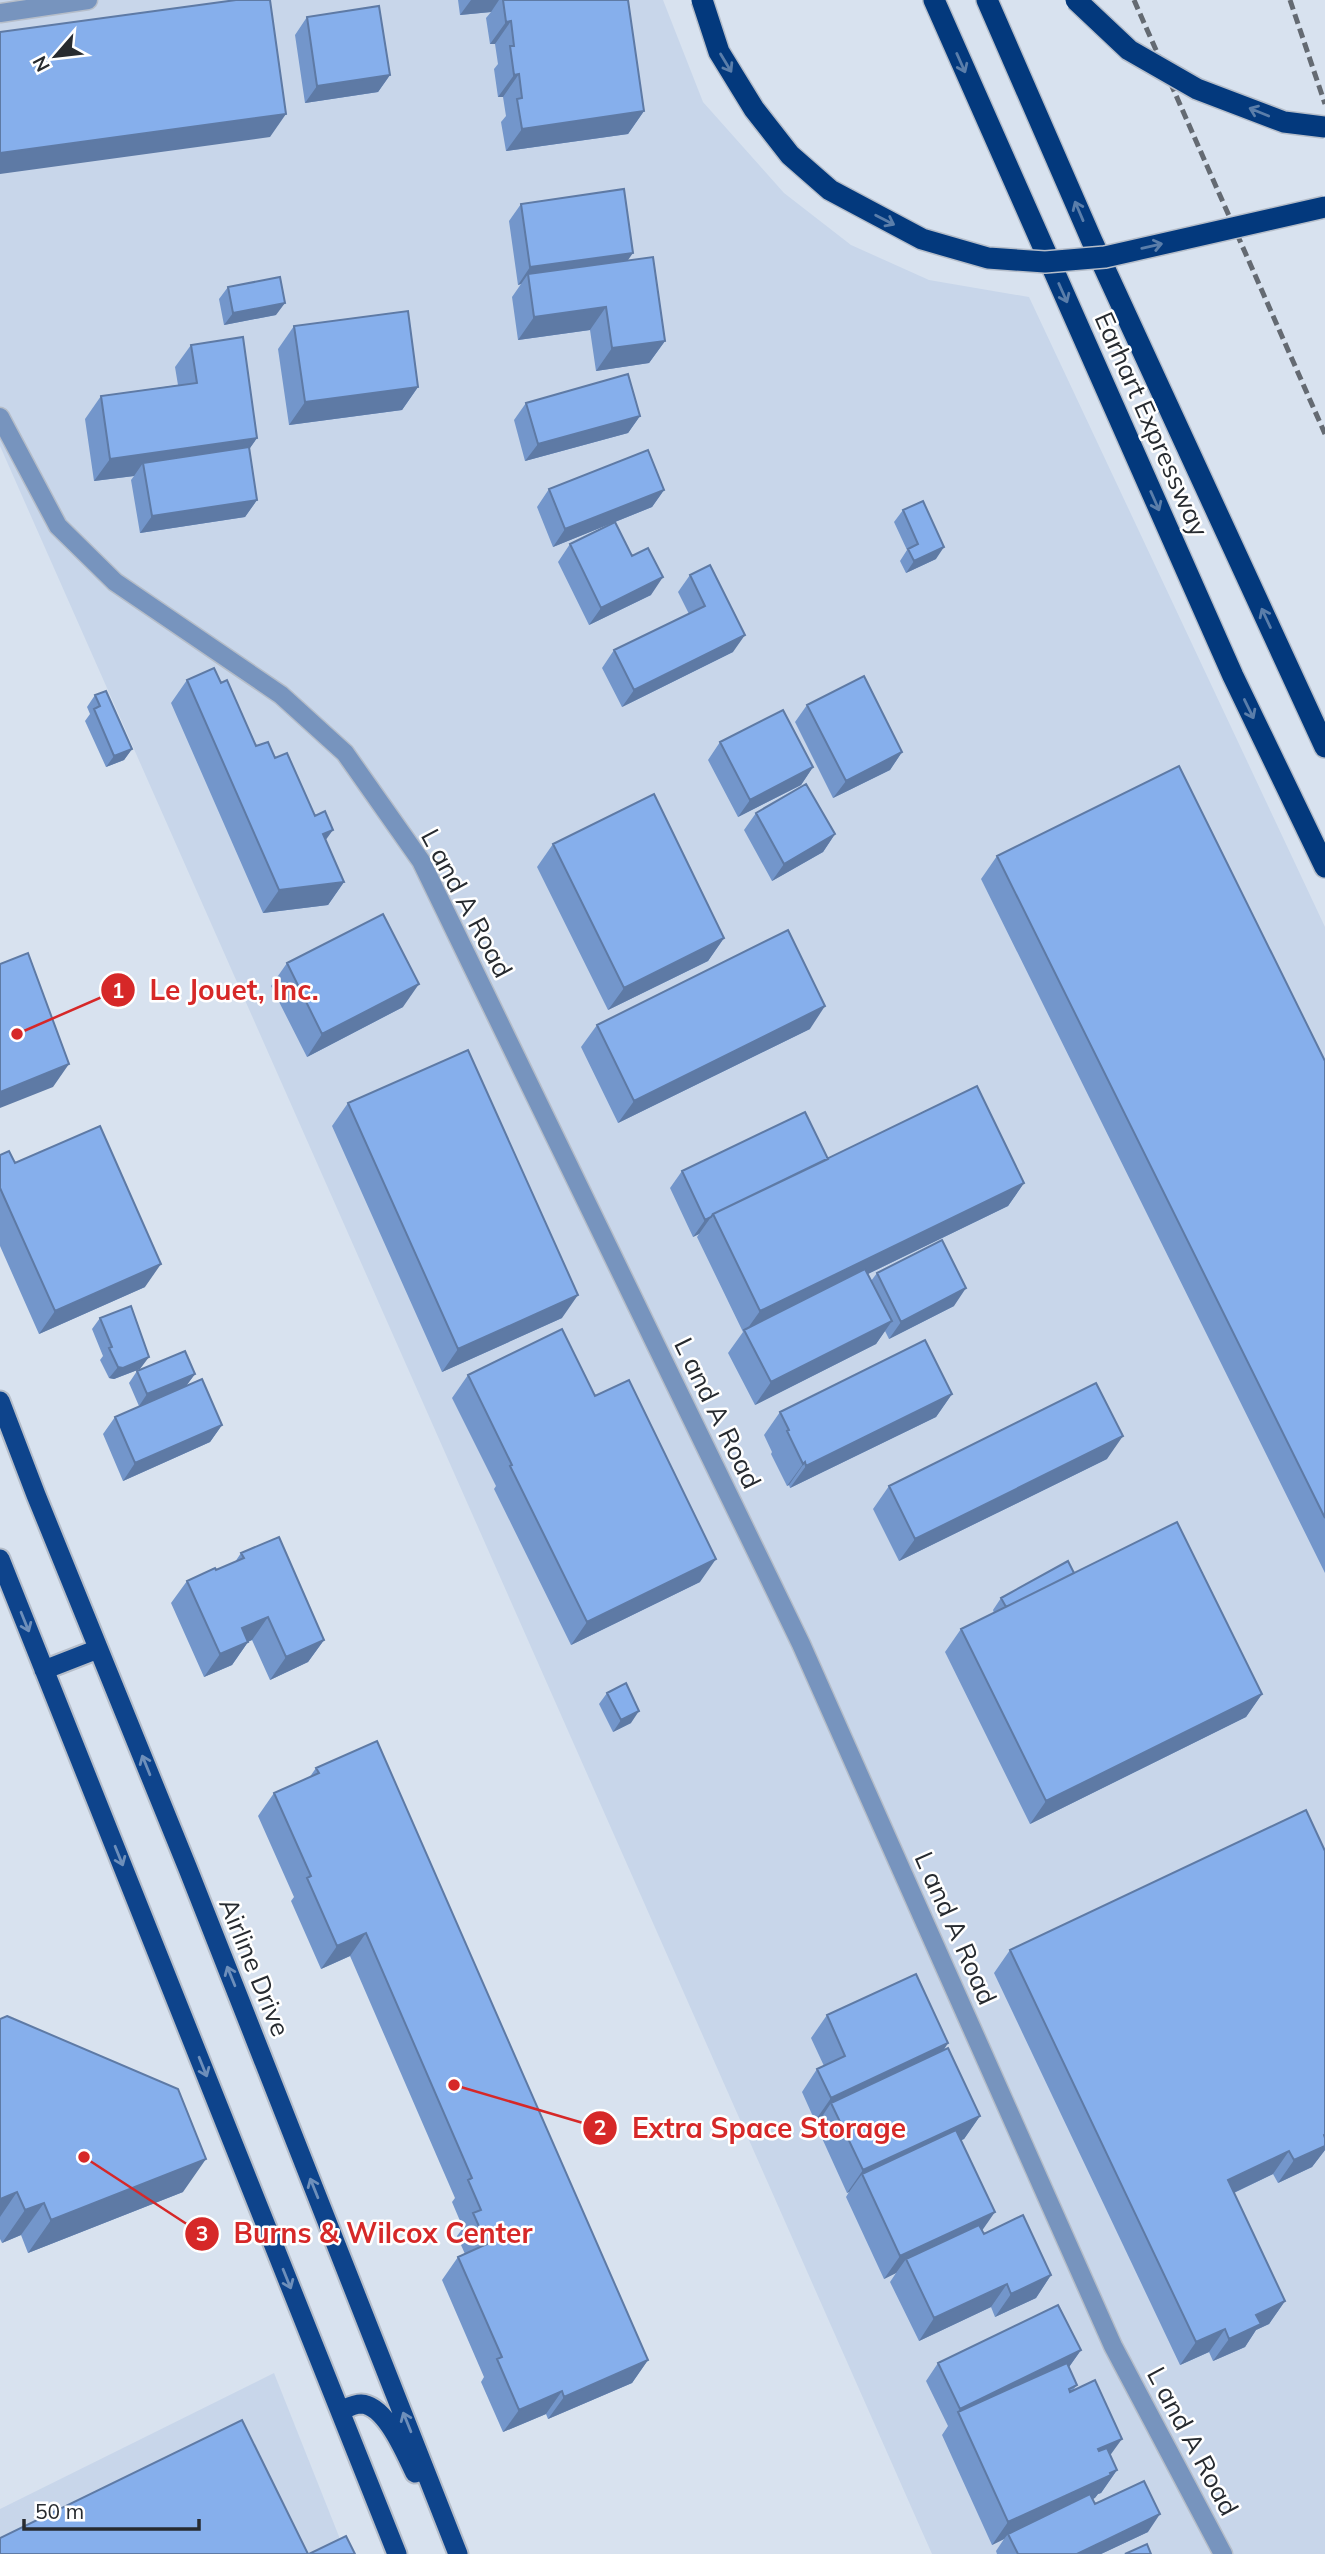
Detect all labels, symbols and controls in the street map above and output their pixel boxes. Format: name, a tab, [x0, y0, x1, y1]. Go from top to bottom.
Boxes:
north arrow	[21, 21, 91, 91]
one-way arrow	[955, 51, 968, 73]
text: N	[27, 52, 55, 76]
one-way arrow	[720, 53, 734, 73]
one-way arrow	[1249, 105, 1270, 118]
one-way arrow	[1072, 201, 1085, 222]
one-way arrow	[874, 214, 895, 227]
one-way arrow	[1141, 238, 1163, 251]
one-way arrow	[1057, 282, 1070, 303]
street label: Earhart Expressway	[1088, 307, 1216, 542]
one-way arrow	[1149, 490, 1162, 511]
one-way arrow	[1259, 608, 1272, 629]
one-way arrow	[1243, 698, 1256, 719]
street label: L and A Road	[414, 823, 520, 983]
callout: Le Jouet, Inc.	[101, 966, 333, 1015]
text: Le Jouet, Inc.	[149, 972, 319, 1007]
text: 1	[112, 977, 124, 1003]
street label: L and A Road	[667, 1332, 769, 1494]
one-way arrow	[20, 1611, 33, 1632]
one-way arrow	[139, 1755, 152, 1776]
one-way arrow	[113, 1845, 126, 1866]
street label: L and A Road	[908, 1846, 1004, 2010]
street label: Airline Drive	[212, 1893, 298, 2041]
one-way arrow	[223, 1966, 236, 1987]
one-way arrow	[197, 2056, 210, 2078]
callout: Extra Space Storage	[583, 2104, 920, 2153]
text: Extra Space Storage	[632, 2110, 906, 2145]
text: 2	[594, 2114, 606, 2140]
one-way arrow	[307, 2177, 320, 2199]
callout: Burns & Wilcox Center	[184, 2209, 546, 2258]
text: Burns & Wilcox Center	[234, 2215, 532, 2250]
text: 3	[196, 2220, 208, 2246]
one-way arrow	[282, 2267, 295, 2289]
street label: L and A Road	[1140, 2361, 1246, 2521]
one-way arrow	[399, 2412, 412, 2433]
scale bar	[24, 2488, 200, 2532]
text: 50 m	[35, 2498, 84, 2524]

